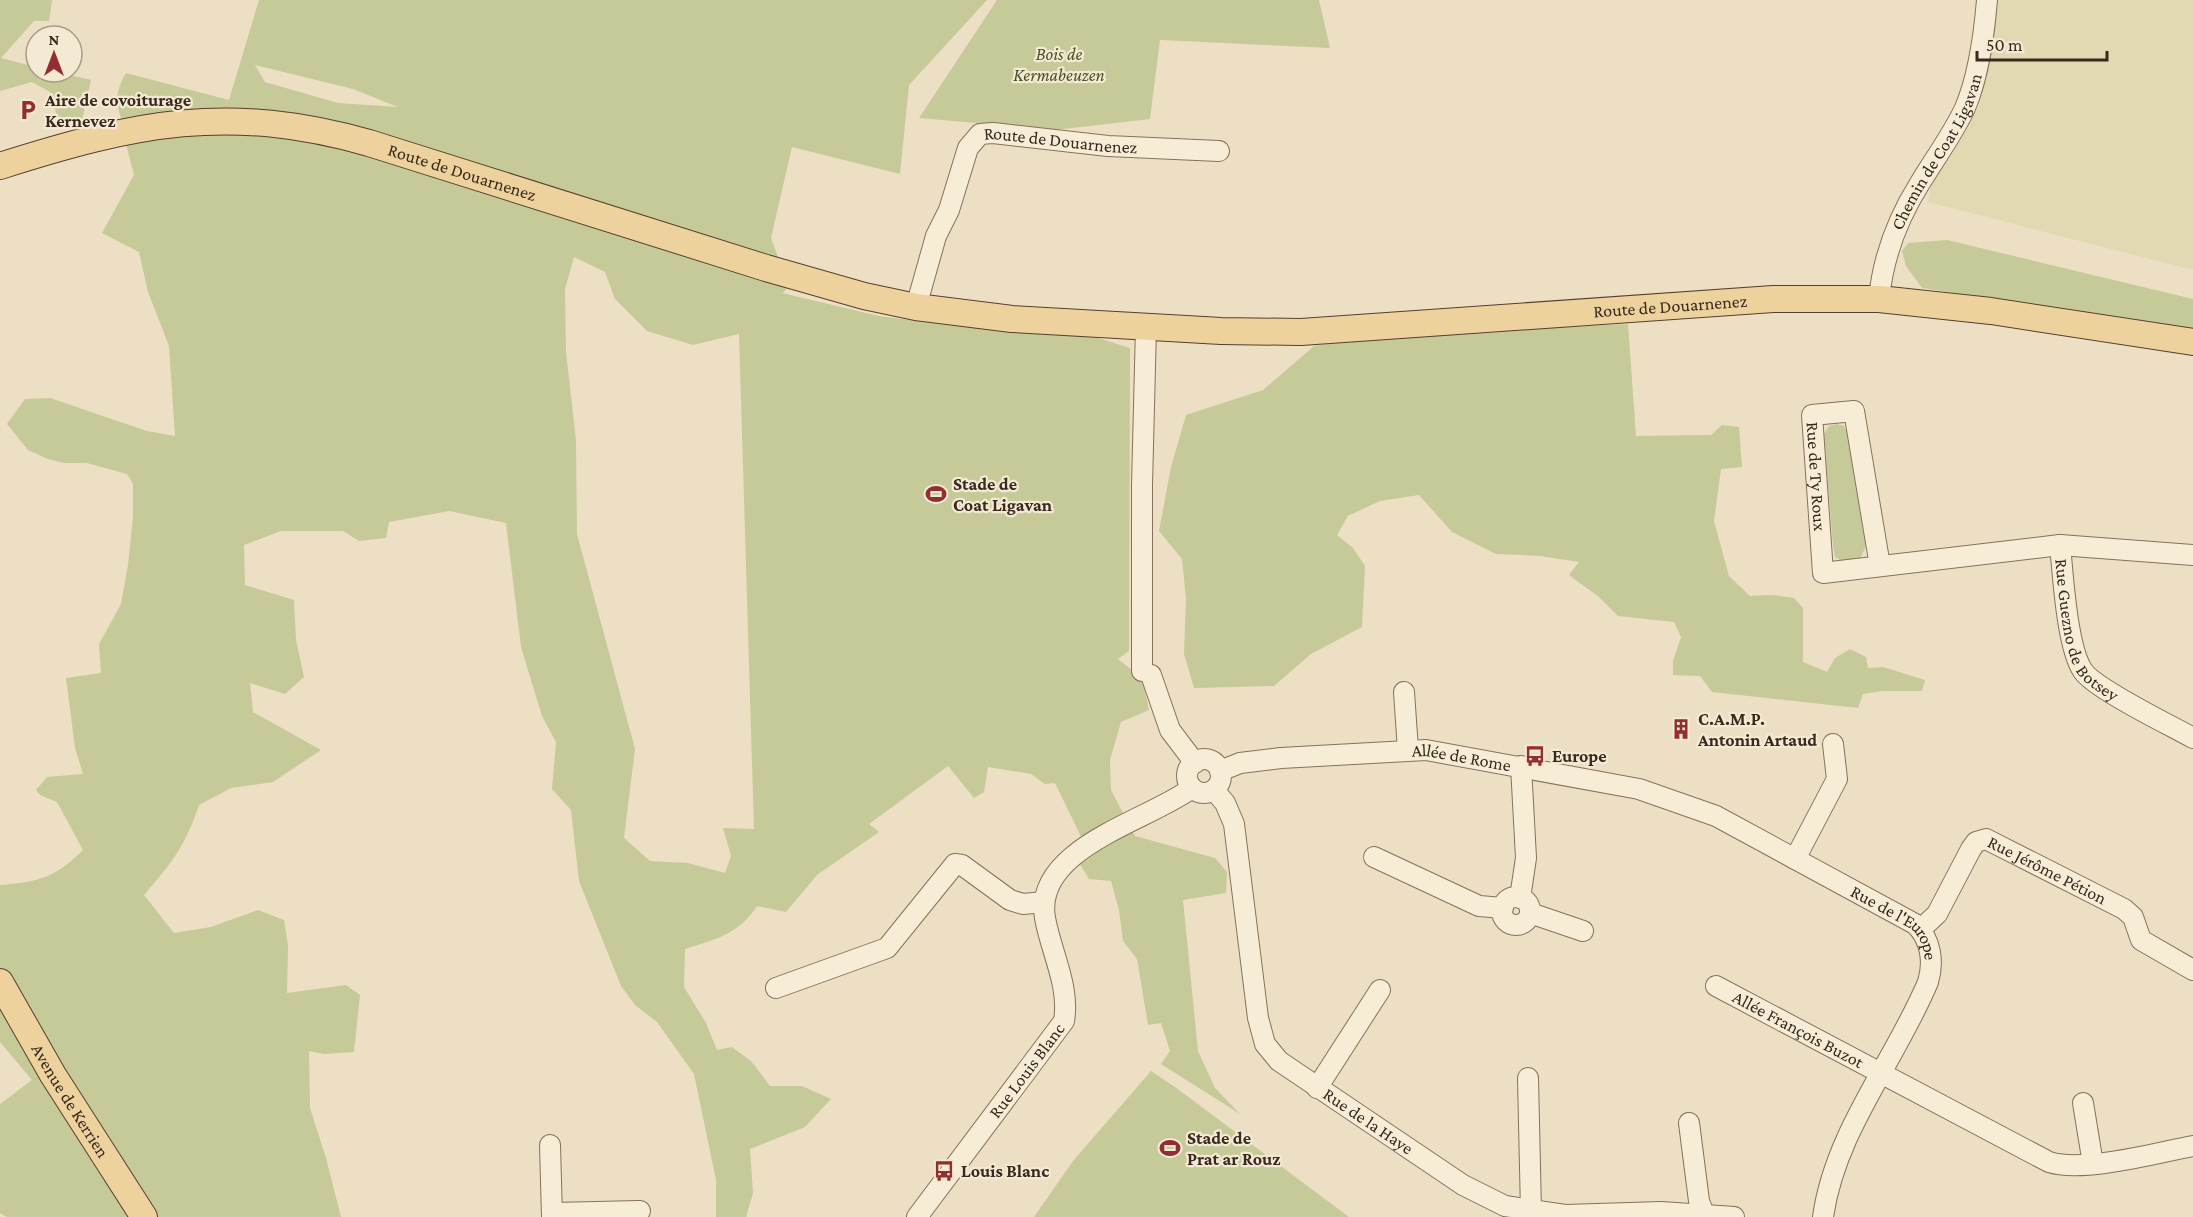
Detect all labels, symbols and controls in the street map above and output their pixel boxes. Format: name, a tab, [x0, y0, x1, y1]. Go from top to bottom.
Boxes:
north arrow	[24, 24, 84, 84]
scale bar	[1977, 24, 2108, 62]
text: N	[49, 31, 60, 48]
text: 50 m	[1986, 35, 2023, 55]
park label: Bois de Kermabeuzen	[1013, 44, 1105, 85]
street label: Chemin de Coat Ligavan	[1887, 71, 1986, 233]
place label: Aire de covoiturage Kernevez	[44, 90, 191, 131]
parking icon: Aire de covoiturage Kernevez	[16, 98, 40, 122]
street label: Route de Douarnenez	[983, 123, 1138, 157]
street label: Route de Douarnenez	[386, 140, 539, 205]
street label: Route de Douarnenez	[1593, 291, 1748, 322]
street label: Rue de Ty Roux	[1803, 421, 1830, 532]
place label: Stade de Coat Ligavan	[953, 474, 1053, 515]
sports icon: Stade de Coat Ligavan	[924, 482, 948, 506]
street label: Rue Guezno de Botsey	[2051, 558, 2123, 706]
place label: C.A.M.P. Antonin Artaud	[1697, 709, 1817, 750]
building icon: C.A.M.P. Antonin Artaud	[1669, 717, 1693, 741]
street label: Allée de Rome	[1411, 740, 1513, 775]
bus stop icon: Europe	[1523, 744, 1547, 768]
place label: Europe	[1552, 746, 1607, 766]
street label: Rue Jérôme Pétion	[1985, 832, 2110, 909]
street label: Rue de l'Europe	[1847, 881, 1941, 961]
street label: Allée François Buzot	[1729, 987, 1868, 1073]
street label: Rue Louis Blanc	[985, 1019, 1069, 1122]
street label: Avenue de Kerrien	[27, 1040, 113, 1162]
street label: Rue de la Haye	[1320, 1084, 1417, 1159]
place label: Stade de Prat ar Rouz	[1187, 1128, 1281, 1169]
sports icon: Stade de Prat ar Rouz	[1158, 1136, 1182, 1160]
bus stop icon: Louis Blanc	[932, 1159, 956, 1183]
place label: Louis Blanc	[961, 1161, 1049, 1181]

